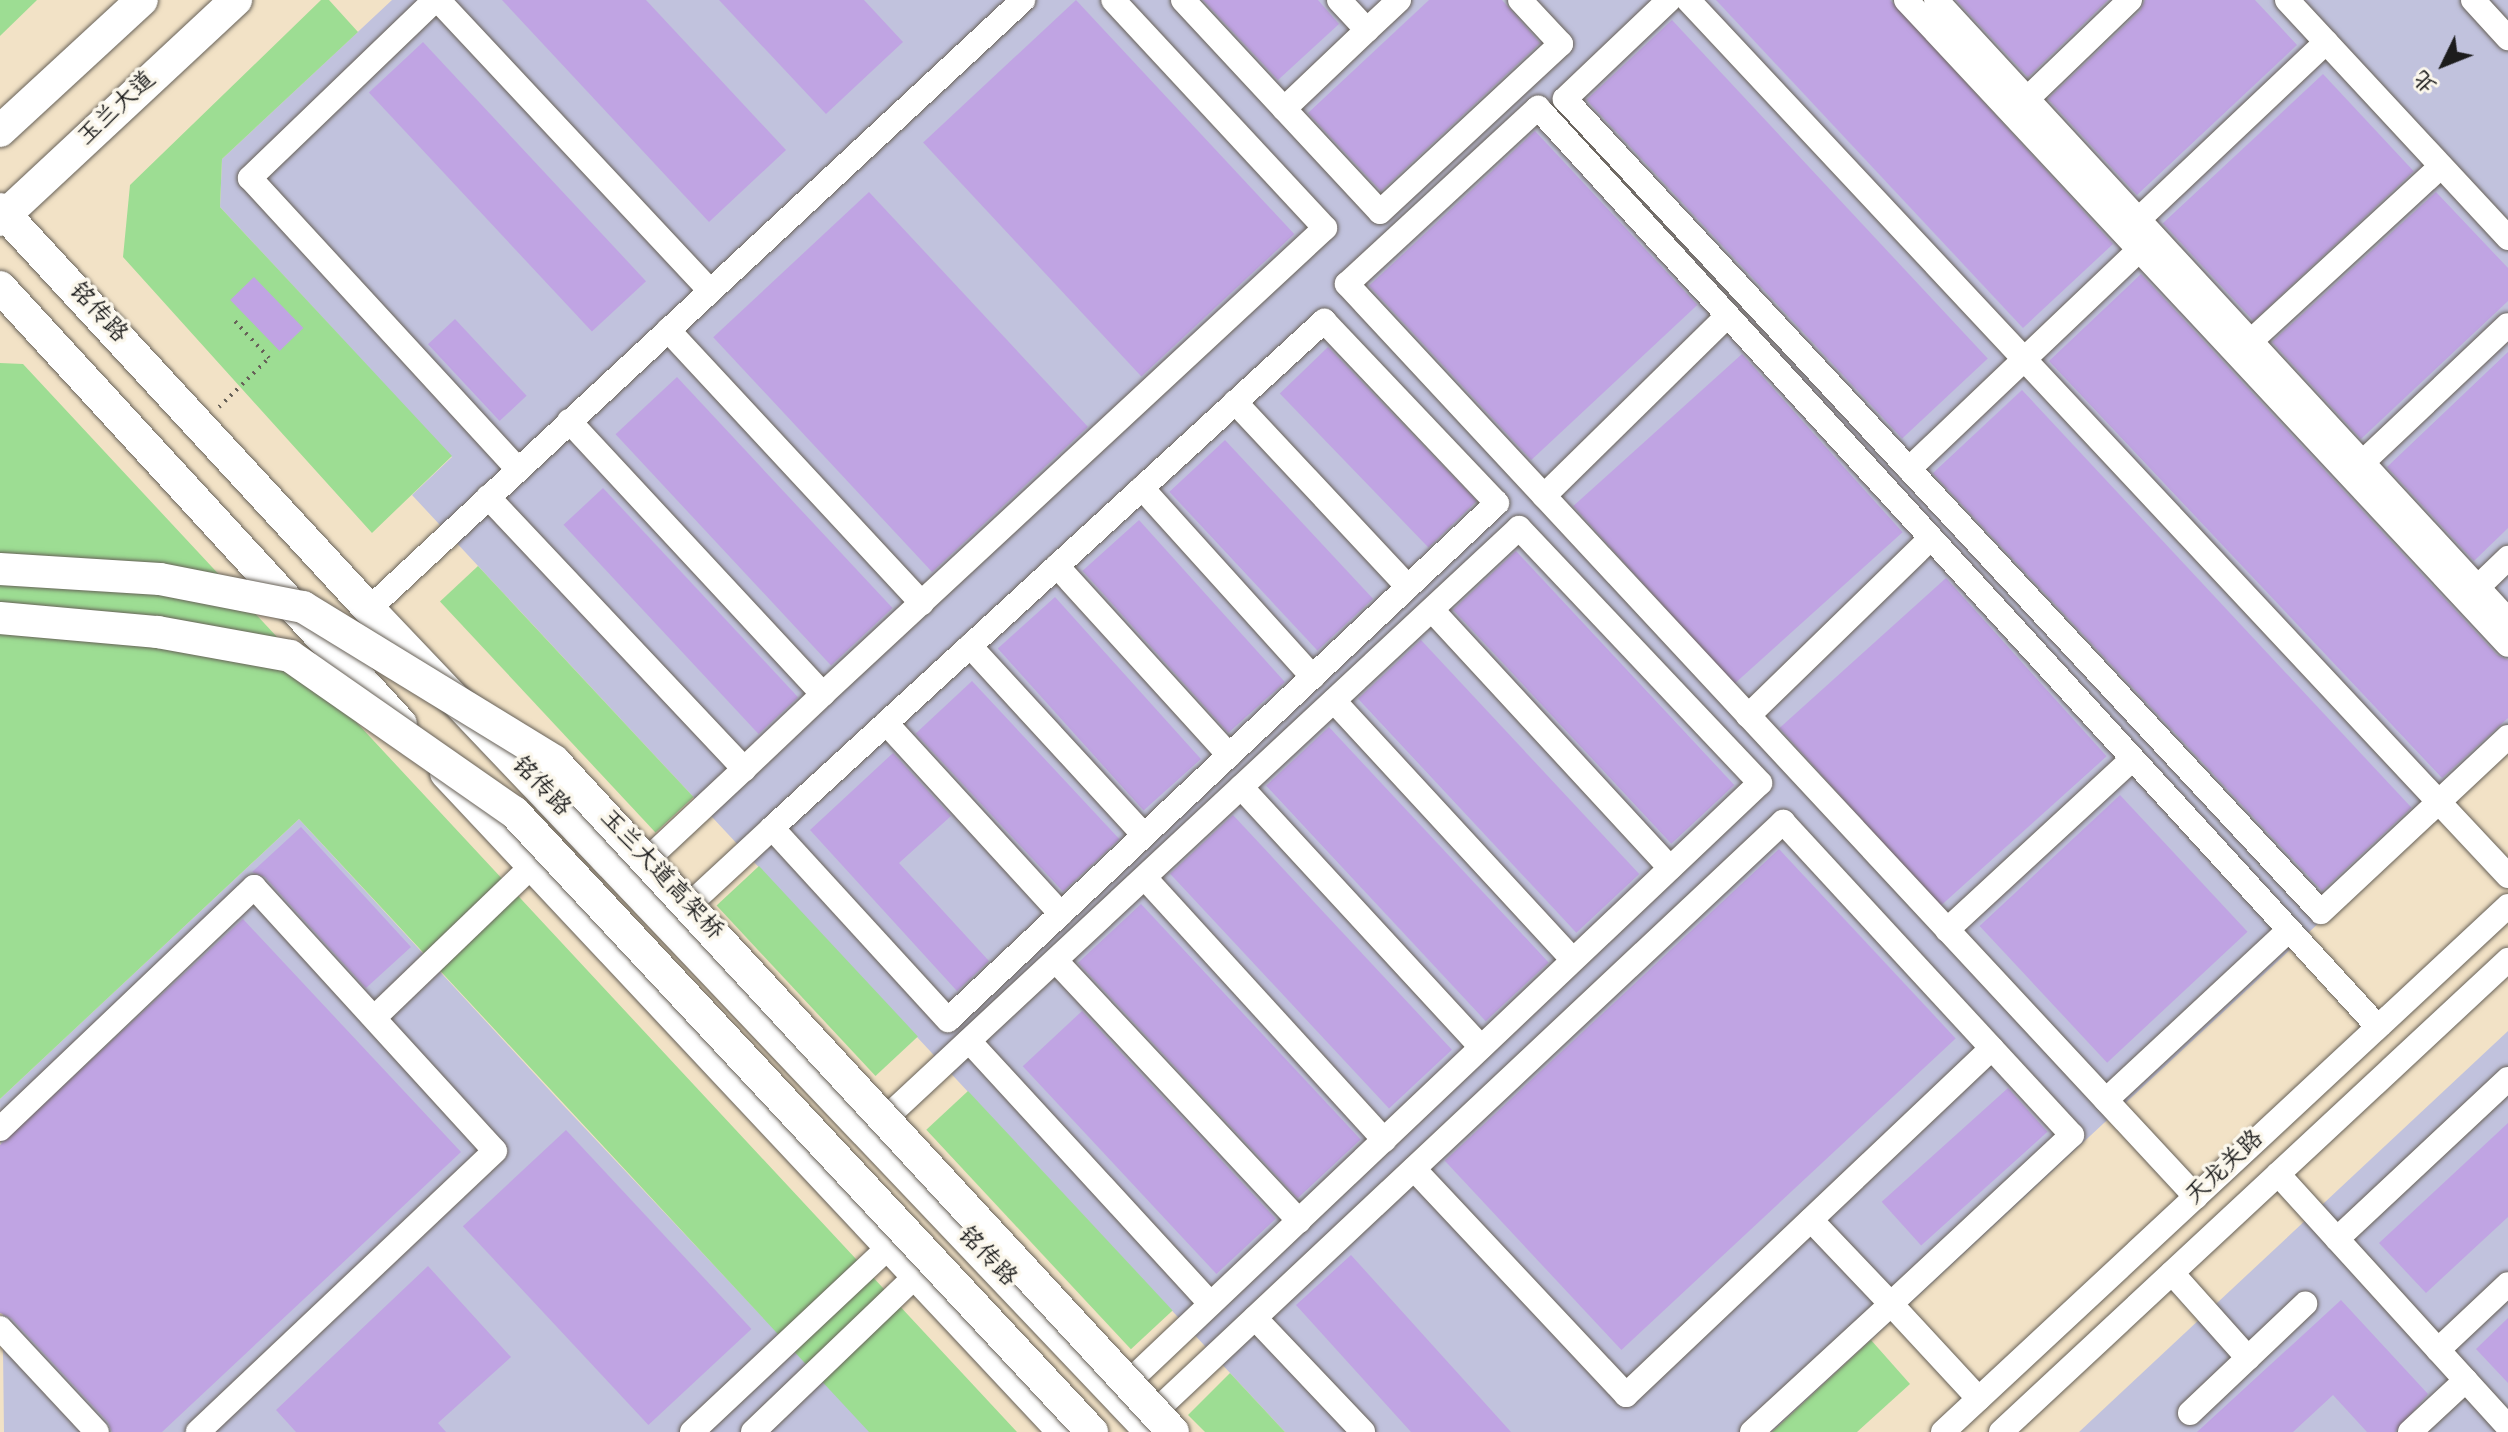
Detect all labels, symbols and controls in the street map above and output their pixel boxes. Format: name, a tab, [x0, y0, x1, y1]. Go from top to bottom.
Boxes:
north arrow	[2404, 24, 2484, 104]
text: 北	[2409, 63, 2443, 97]
street label: 玉兰大道	[73, 67, 163, 153]
street label: 铭传路	[62, 278, 132, 350]
street label: 铭传路	[505, 752, 575, 824]
street label: 玉兰大道高架桥	[592, 805, 728, 947]
street label: 天龙关路	[2181, 1126, 2271, 1212]
street label: 铭传路	[951, 1222, 1021, 1294]

